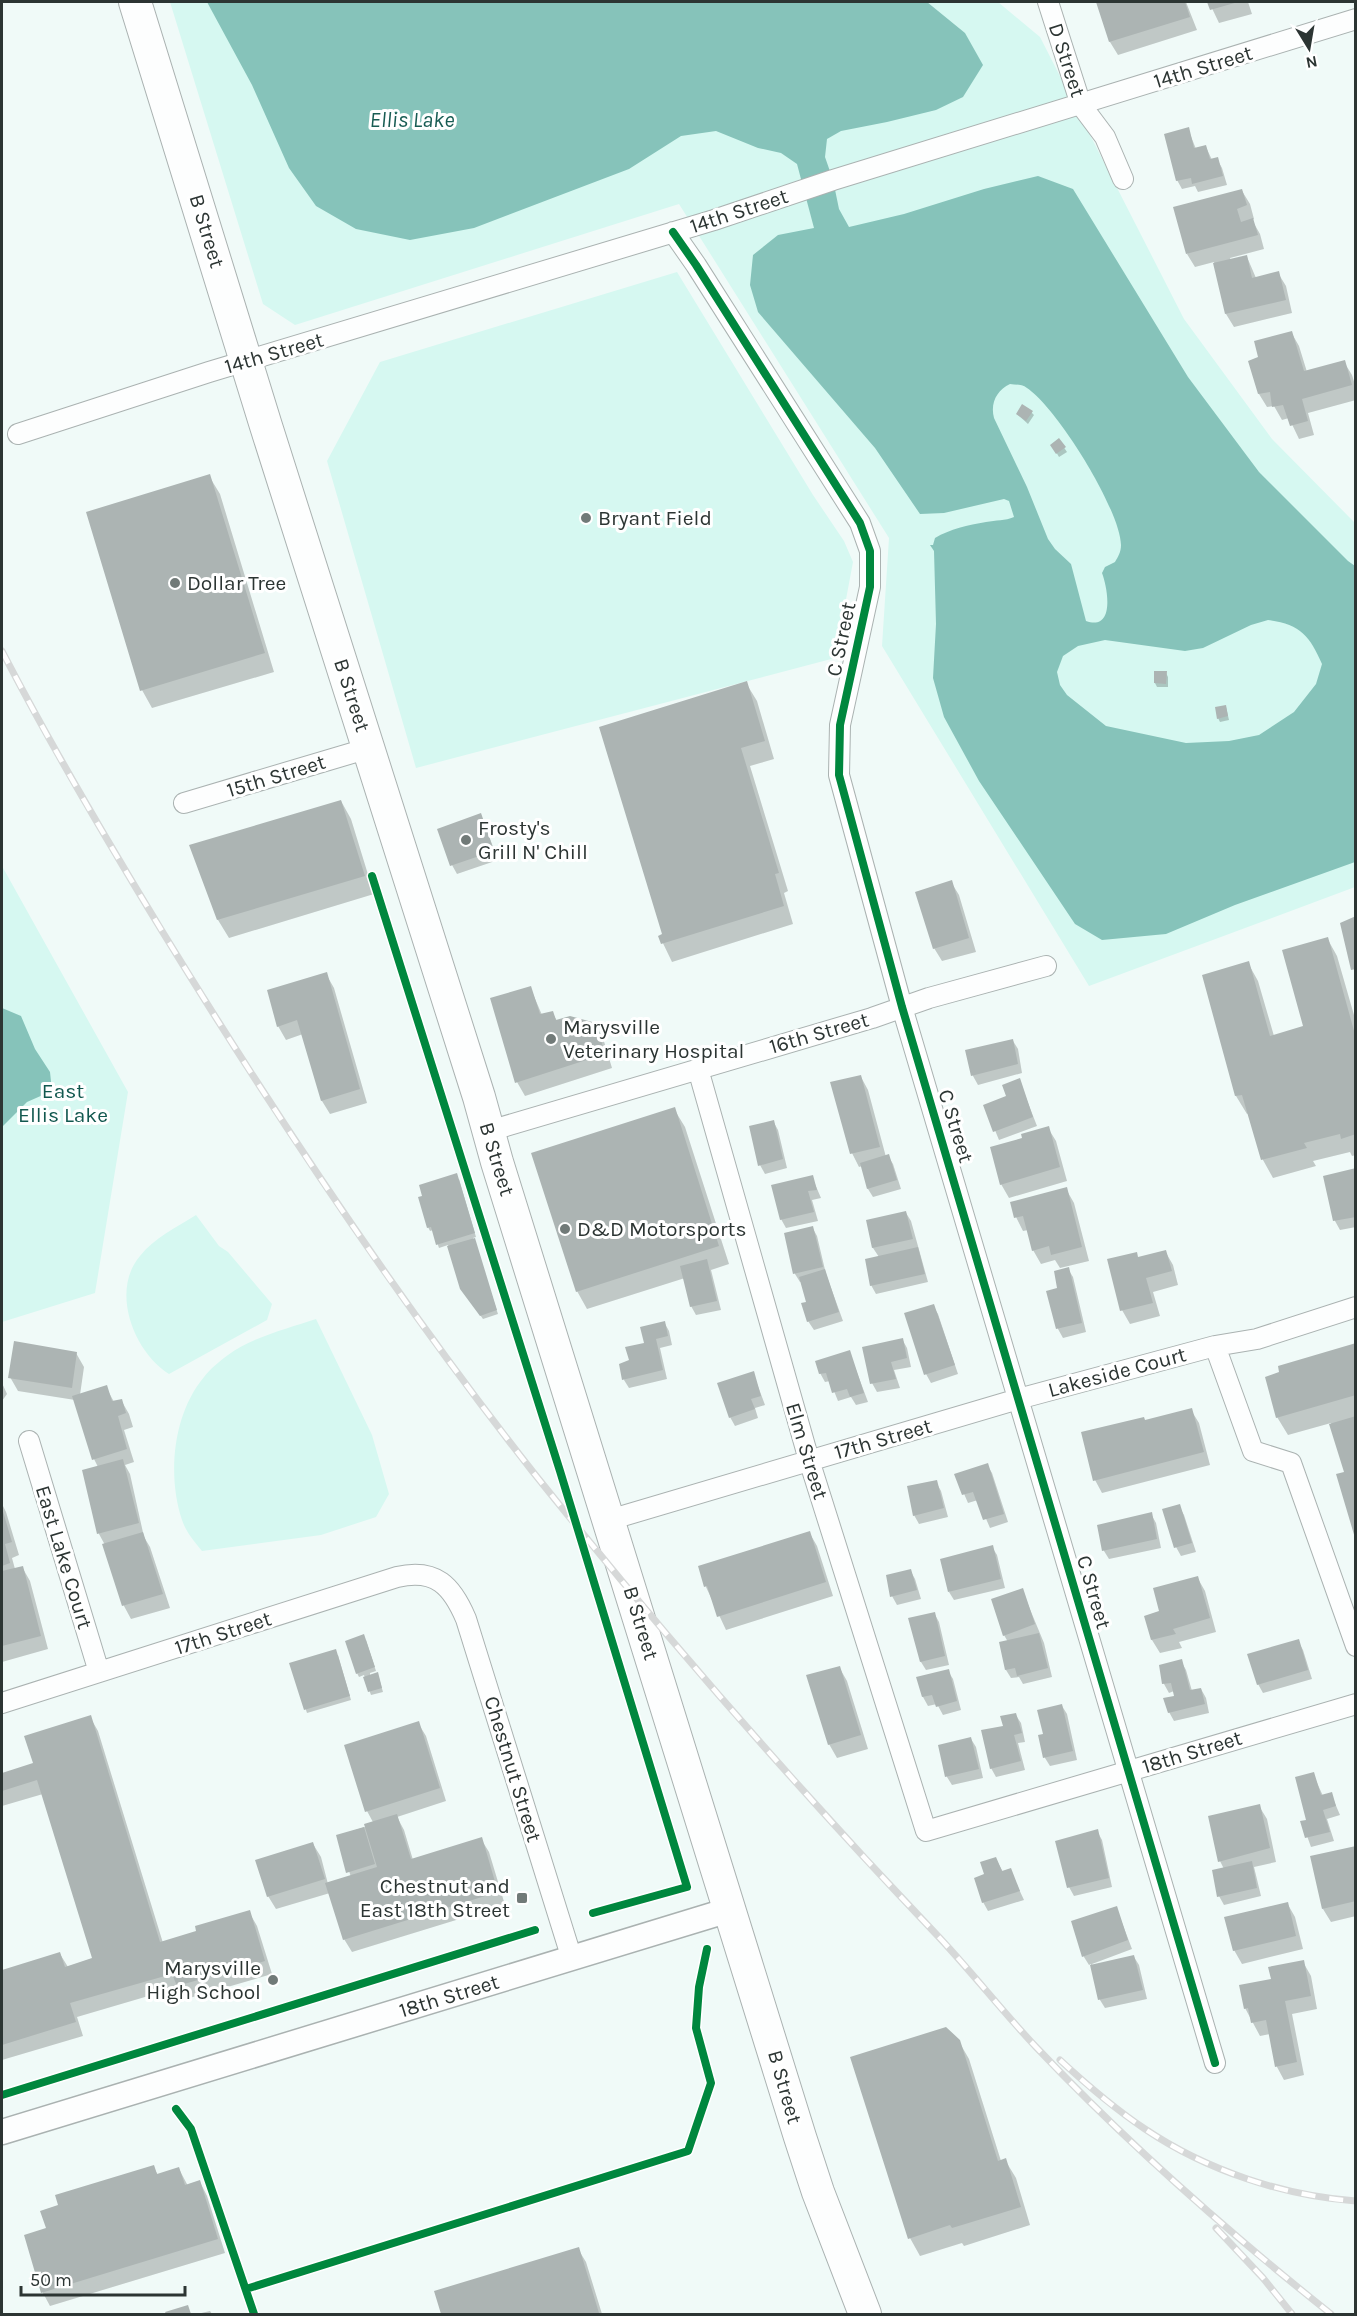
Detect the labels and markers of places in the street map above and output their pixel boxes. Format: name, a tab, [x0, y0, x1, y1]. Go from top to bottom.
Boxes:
place label: Bryant Field	[598, 506, 712, 530]
marker: Bryant Field	[579, 511, 593, 525]
place label: Dollar Tree	[187, 571, 286, 595]
marker: Dollar Tree	[168, 576, 182, 590]
place label: Frosty's Grill N' Chill	[478, 816, 588, 864]
marker: Frosty's Grill N' Chill	[459, 833, 473, 847]
place label: Marysville Veterinary Hospital	[563, 1015, 744, 1063]
marker: Marysville Veterinary Hospital	[544, 1032, 558, 1046]
place label: D&D Motorsports	[577, 1217, 746, 1241]
marker: D&D Motorsports	[558, 1222, 572, 1236]
place label: Chestnut and East 18th Street	[360, 1874, 510, 1922]
marker: Chestnut and East 18th Street	[515, 1891, 529, 1905]
place label: Marysville High School	[146, 1956, 261, 2004]
marker: Marysville High School	[266, 1973, 280, 1987]

